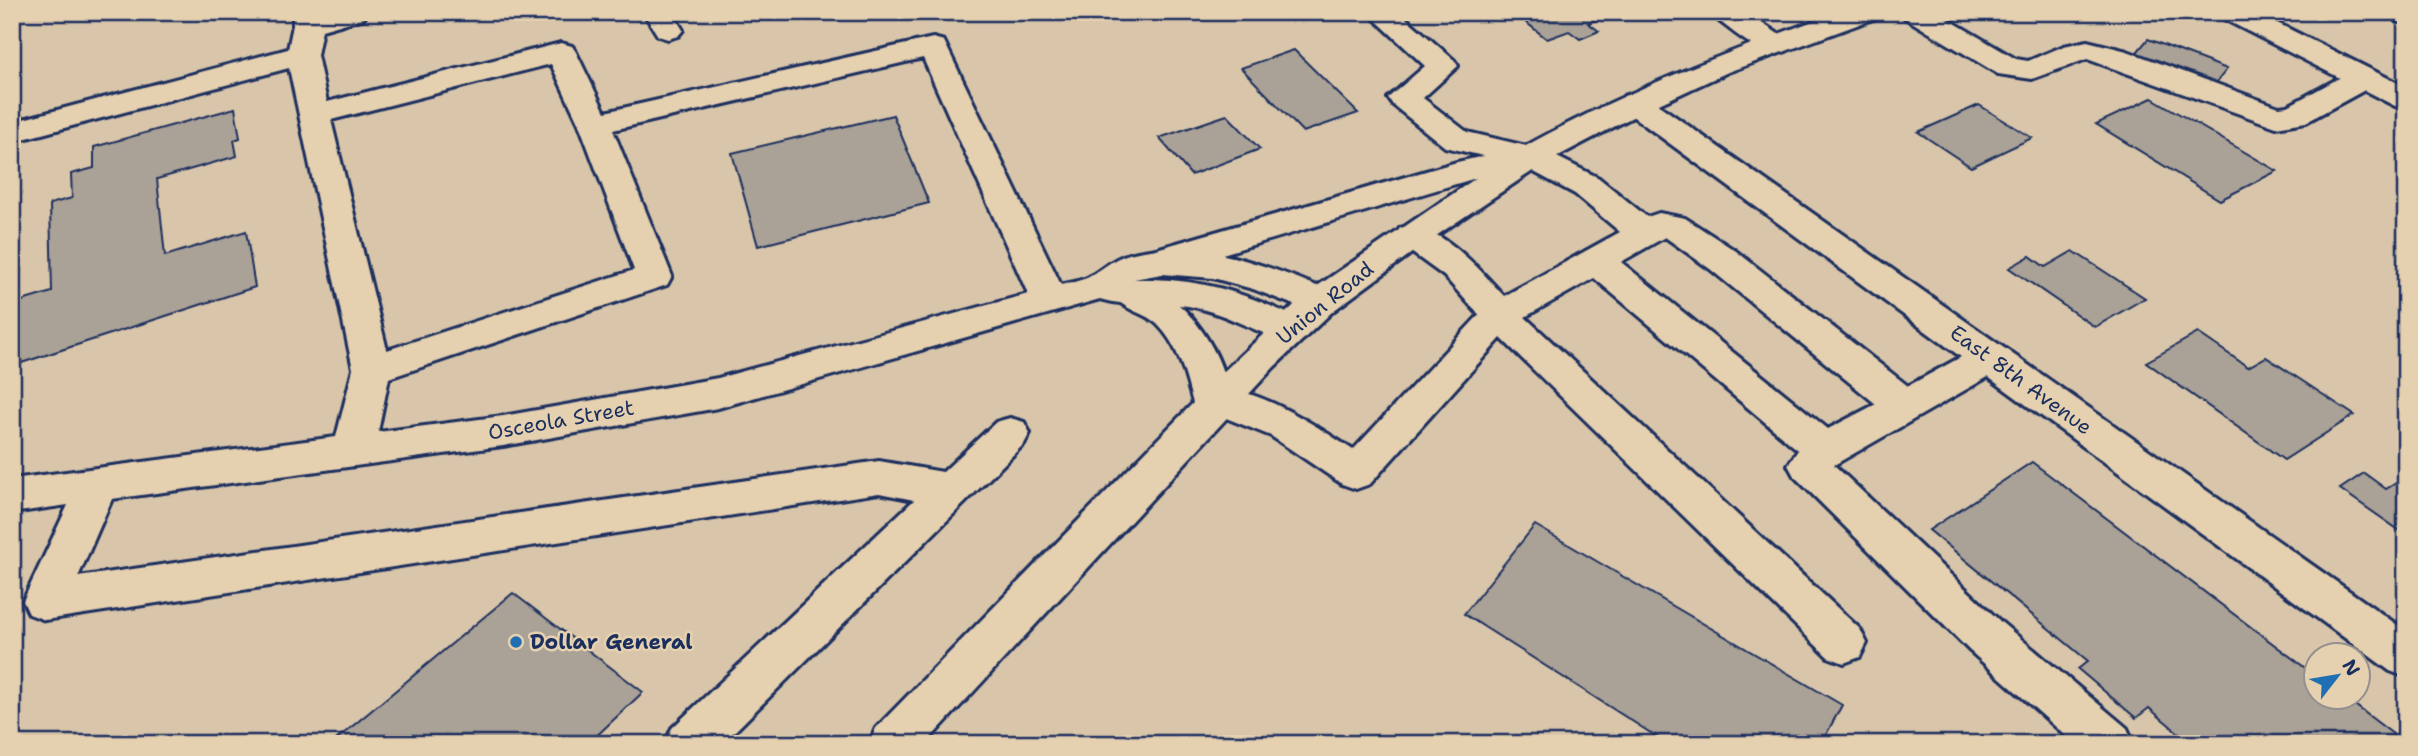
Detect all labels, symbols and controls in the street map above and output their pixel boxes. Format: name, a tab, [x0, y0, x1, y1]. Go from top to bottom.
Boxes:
street label: Union Road	[1270, 255, 1380, 351]
street label: East 8th Avenue	[1944, 319, 2098, 441]
street label: Osceola Street	[486, 393, 636, 447]
place label: Dollar General	[530, 628, 692, 656]
marker: Dollar General	[508, 634, 524, 650]
north arrow	[2302, 640, 2372, 710]
text: N	[2337, 655, 2366, 680]

